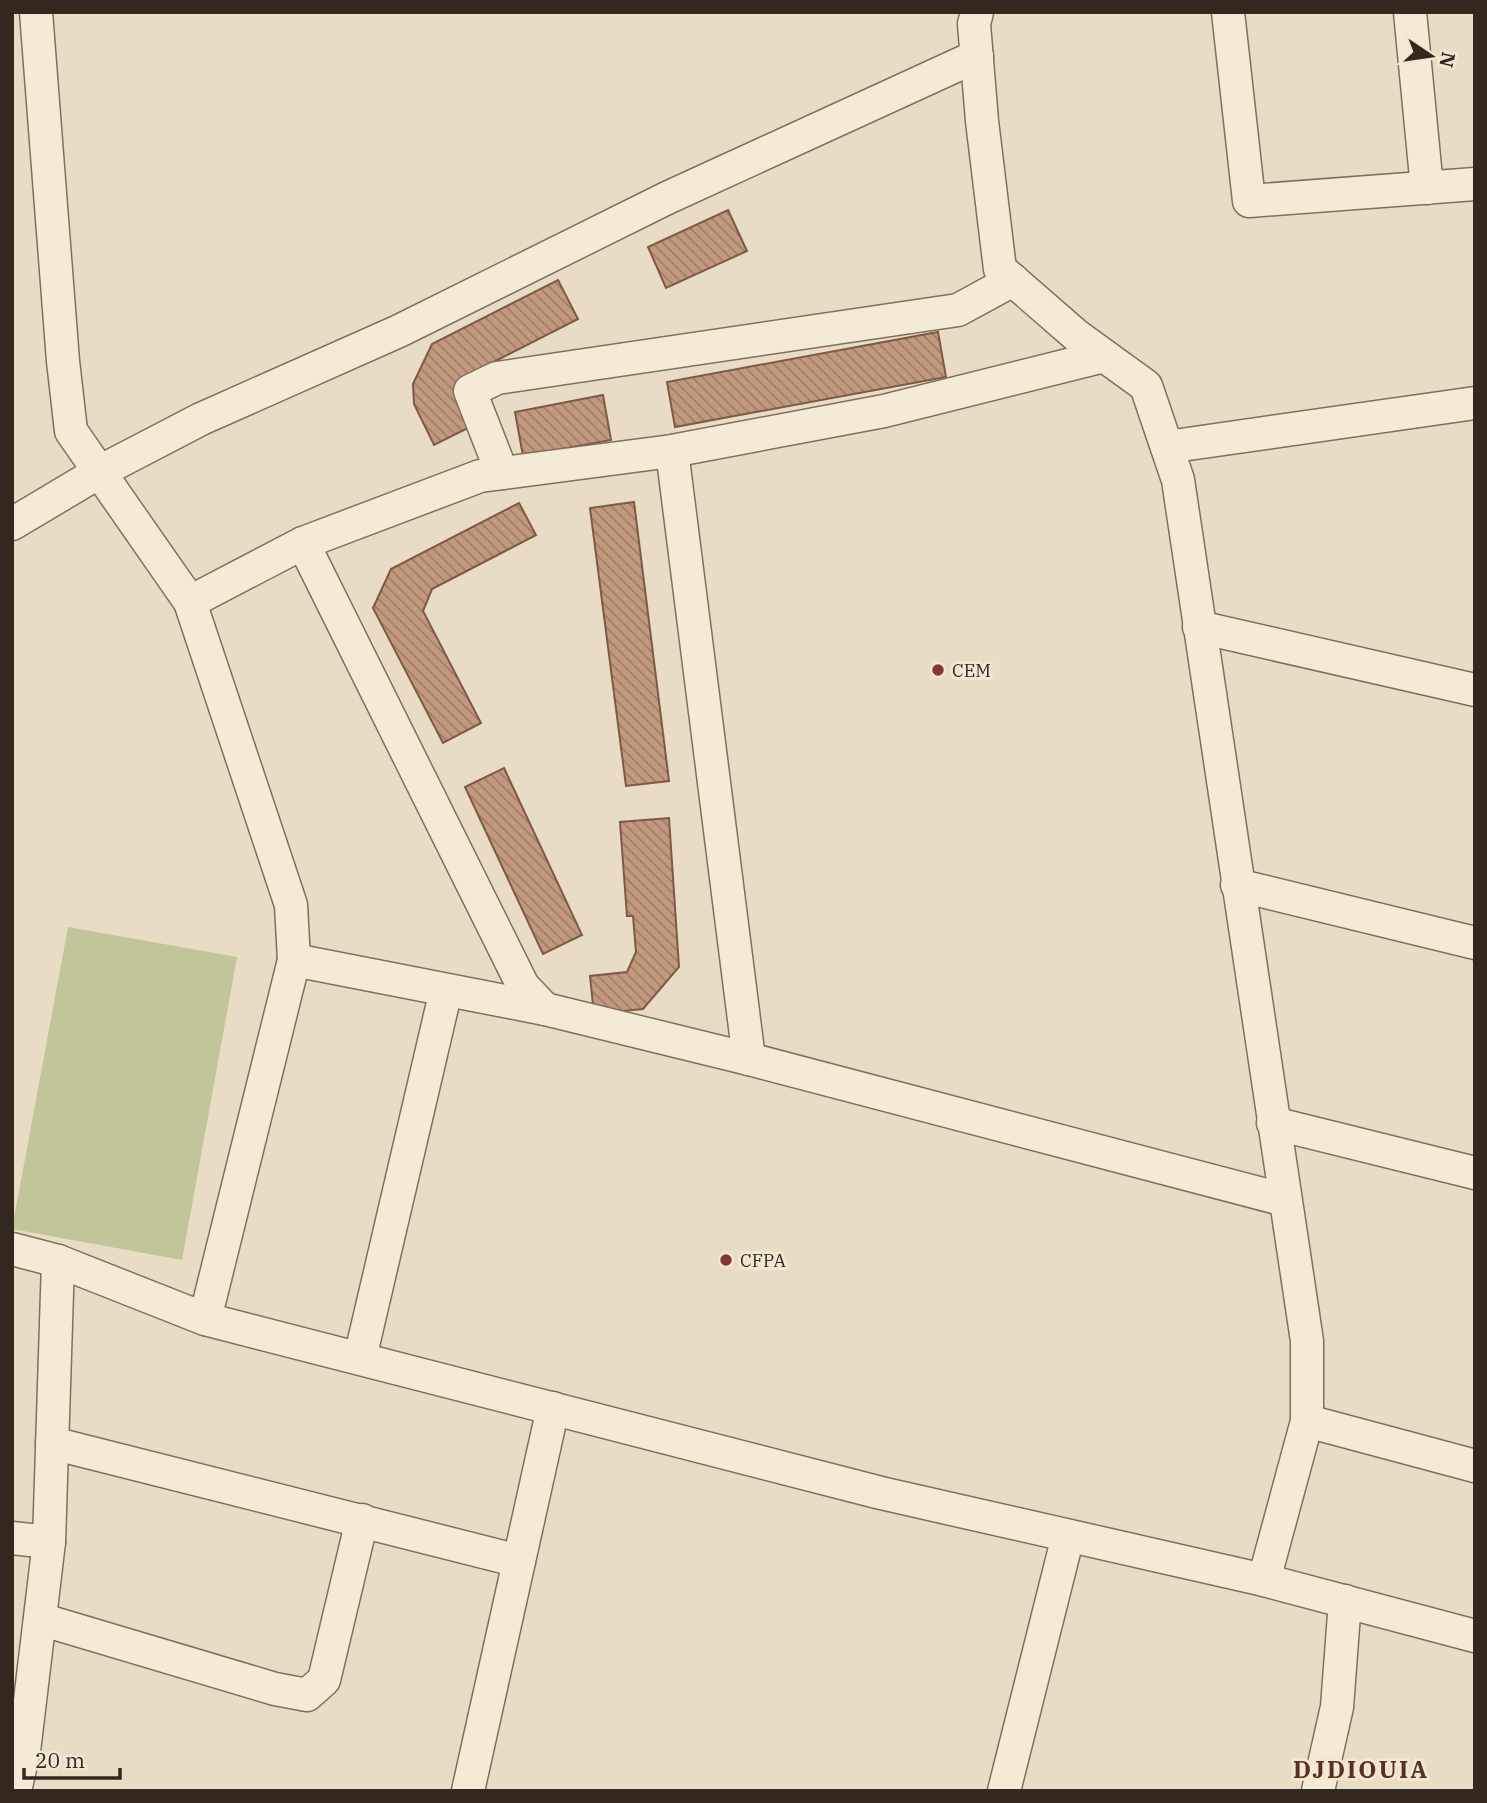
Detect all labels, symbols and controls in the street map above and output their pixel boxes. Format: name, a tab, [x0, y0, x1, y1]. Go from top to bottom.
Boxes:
north arrow	[1396, 21, 1466, 91]
text: N	[1434, 50, 1461, 70]
place label: CEM	[952, 659, 991, 682]
marker: CEM	[930, 662, 946, 678]
place label: CFPA	[740, 1249, 786, 1272]
marker: CFPA	[718, 1252, 734, 1268]
scale bar	[24, 1736, 121, 1780]
text: 20 m	[35, 1746, 85, 1774]
district label: DJDIOUIA	[1293, 1753, 1429, 1785]

